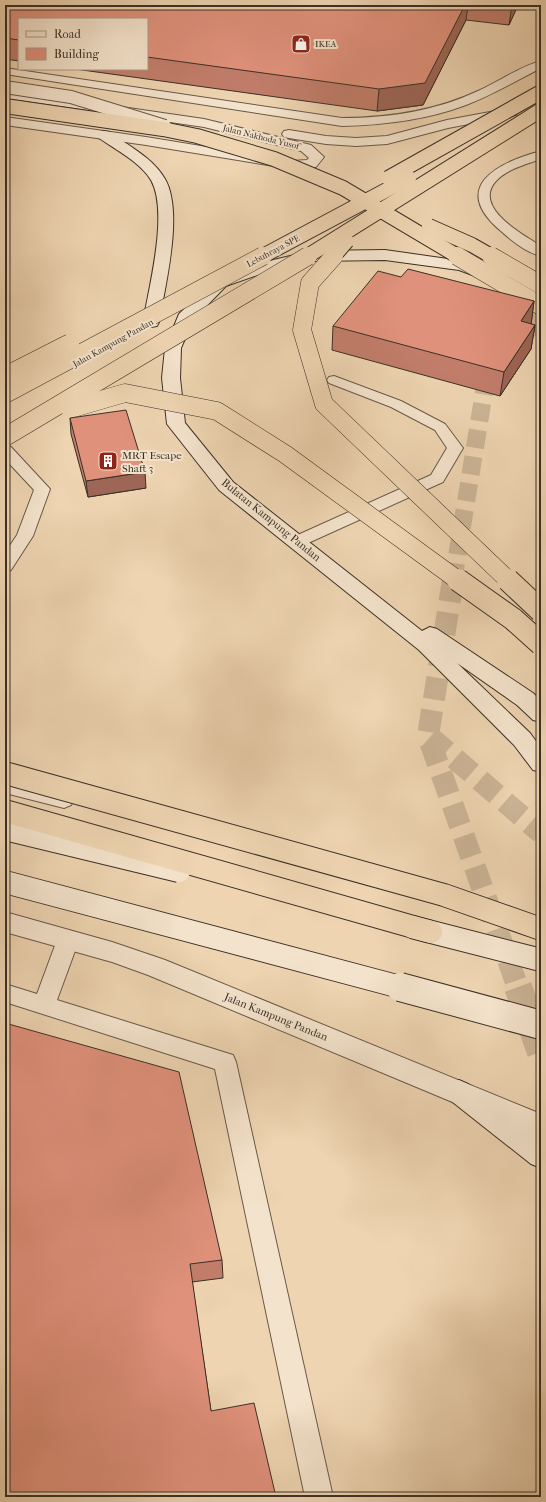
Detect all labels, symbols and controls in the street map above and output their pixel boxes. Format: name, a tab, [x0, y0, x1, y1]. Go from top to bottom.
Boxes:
legend	[18, 18, 148, 70]
text: Road	[54, 27, 81, 41]
shop icon: IKEA	[290, 33, 312, 55]
place label: IKEA	[315, 39, 337, 49]
text: Building	[54, 47, 99, 61]
street label: Jalan Nakhoda Yusof	[221, 122, 302, 152]
street label: Lebuhraya SPE	[245, 233, 302, 269]
street label: Jalan Kampung Pandan	[70, 316, 156, 370]
place label: MRT Escape Shaft 3	[122, 449, 182, 475]
building icon: MRT Escape Shaft 3	[97, 450, 119, 472]
street label: Bulatan Kampung Pandan	[219, 476, 324, 564]
street label: Jalan Kampung Pandan	[221, 990, 330, 1044]

